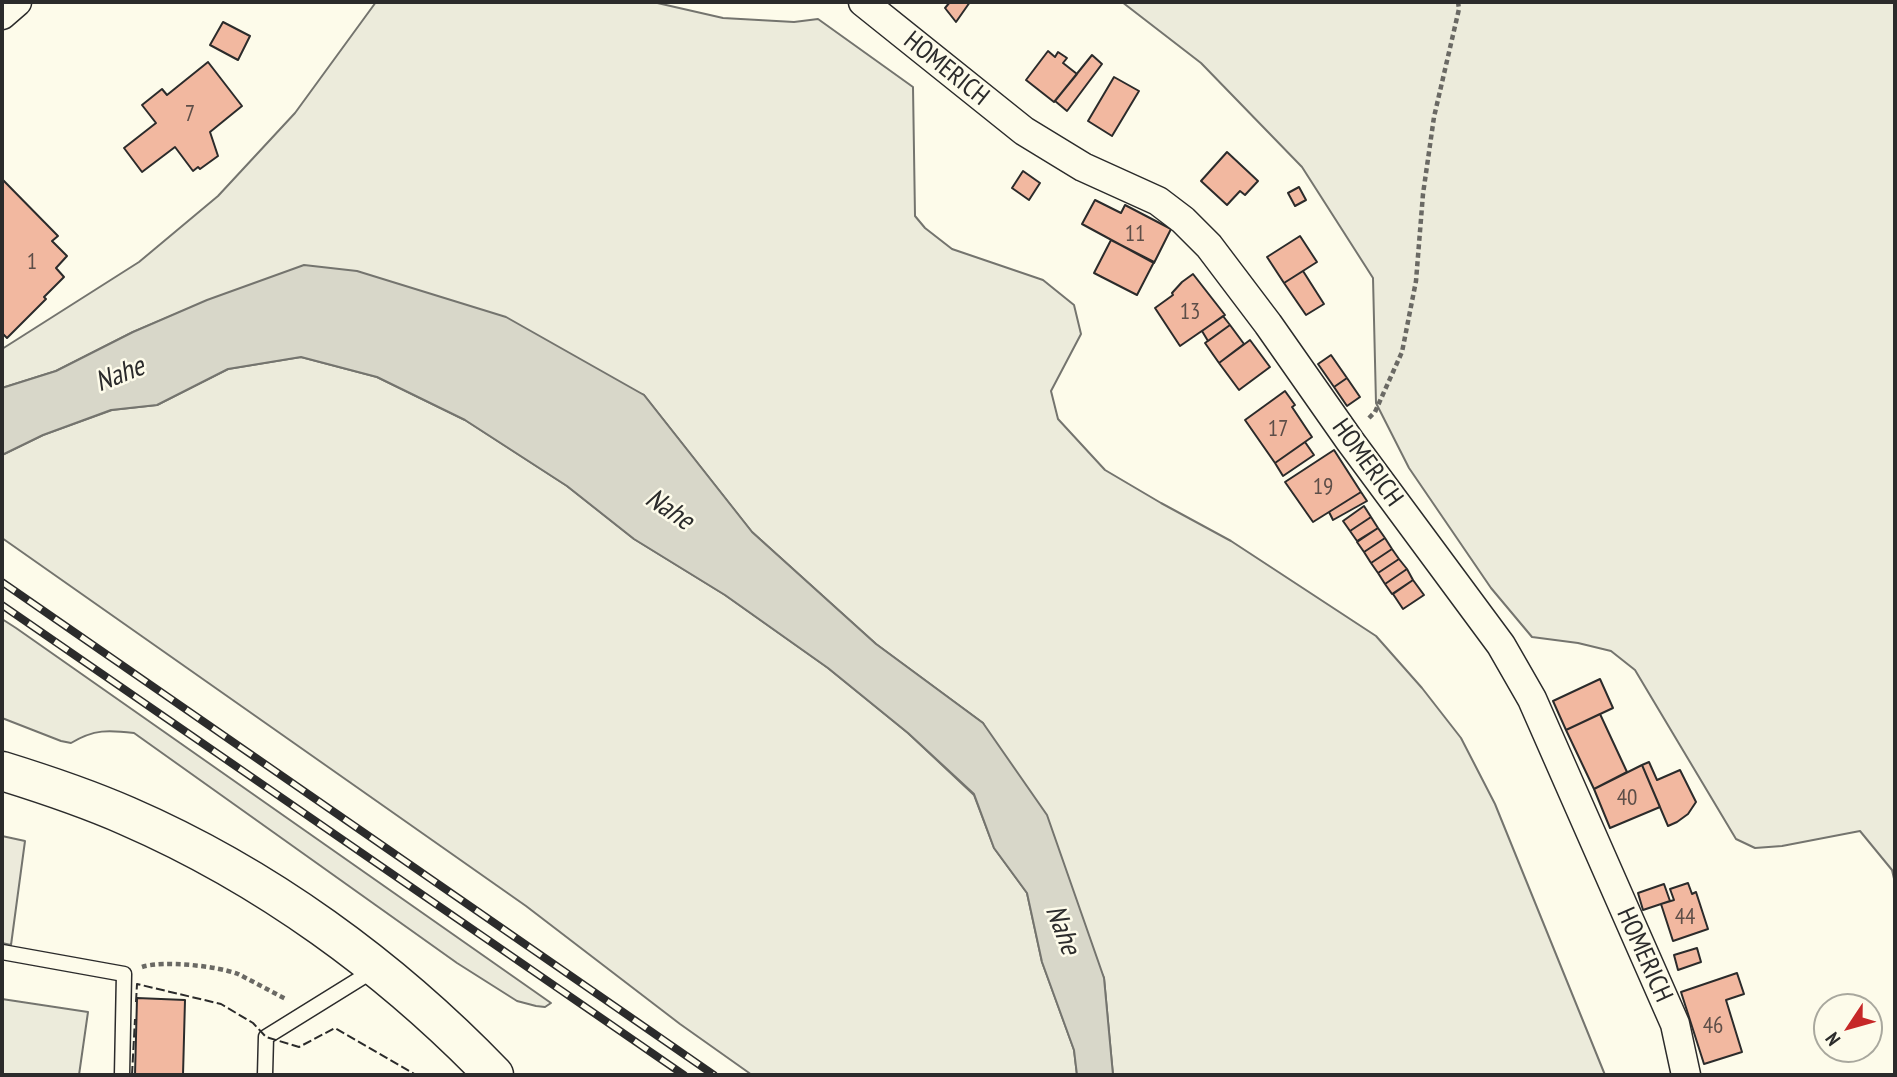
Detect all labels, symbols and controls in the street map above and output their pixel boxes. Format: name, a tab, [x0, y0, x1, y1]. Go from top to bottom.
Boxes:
street label: HOMERICH	[897, 25, 995, 113]
house number: 7	[185, 100, 195, 128]
house number: 11	[1125, 220, 1145, 248]
house number: 1	[27, 248, 37, 276]
house number: 13	[1180, 298, 1200, 326]
water label: Nahe	[90, 350, 150, 400]
street label: HOMERICH	[1325, 413, 1409, 513]
house number: 17	[1268, 415, 1288, 443]
house number: 19	[1313, 473, 1333, 501]
water label: Nahe	[639, 482, 699, 538]
house number: 40	[1617, 784, 1637, 812]
water label: Nahe	[1037, 901, 1087, 959]
street label: HOMERICH	[1609, 903, 1679, 1007]
house number: 44	[1675, 903, 1695, 931]
north arrow	[1813, 993, 1883, 1063]
house number: 46	[1703, 1012, 1723, 1040]
text: N	[1820, 1028, 1845, 1050]

